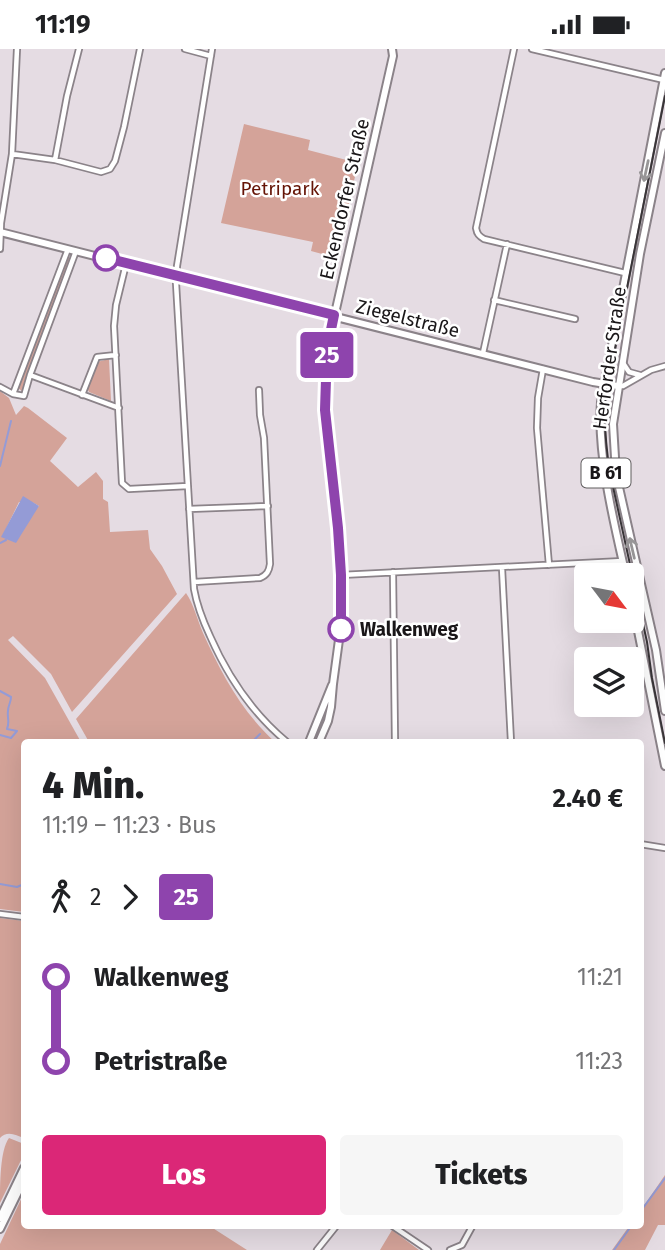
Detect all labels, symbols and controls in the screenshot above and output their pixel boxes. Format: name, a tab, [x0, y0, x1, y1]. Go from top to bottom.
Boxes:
text: 11:19	[35, 9, 91, 40]
street label: Eckendorfer Straße	[315, 116, 374, 282]
one-way arrow	[639, 159, 653, 182]
park label: Petripark	[241, 177, 320, 200]
unlabelled marker	[93, 245, 119, 271]
street label: Herforder Straße	[588, 285, 631, 431]
street label: Ziegelstraße	[354, 295, 462, 342]
line badge: 25	[296, 332, 358, 378]
text: 25	[314, 341, 340, 369]
road number: B 61	[582, 459, 630, 487]
one-way arrow	[625, 537, 639, 560]
north arrow	[574, 563, 644, 633]
map controls	[574, 563, 644, 717]
marker: Walkenweg	[328, 616, 354, 642]
place label: Walkenweg	[360, 618, 459, 641]
button: layers	[574, 647, 644, 717]
text: 4 Min.	[42, 762, 144, 808]
text: 2.40 €	[552, 783, 623, 814]
text: 11:19 – 11:23 · Bus	[42, 811, 216, 839]
icon: walk	[42, 878, 80, 916]
icon: forward	[111, 878, 149, 916]
text: 2	[90, 883, 101, 911]
text: 25	[173, 883, 199, 911]
text: Walkenweg	[94, 962, 228, 993]
text: 11:21	[577, 963, 623, 991]
text: Petristraße	[94, 1046, 227, 1077]
text: 11:23	[575, 1047, 623, 1075]
button: Los	[42, 1135, 326, 1215]
button: Tickets	[340, 1135, 623, 1215]

